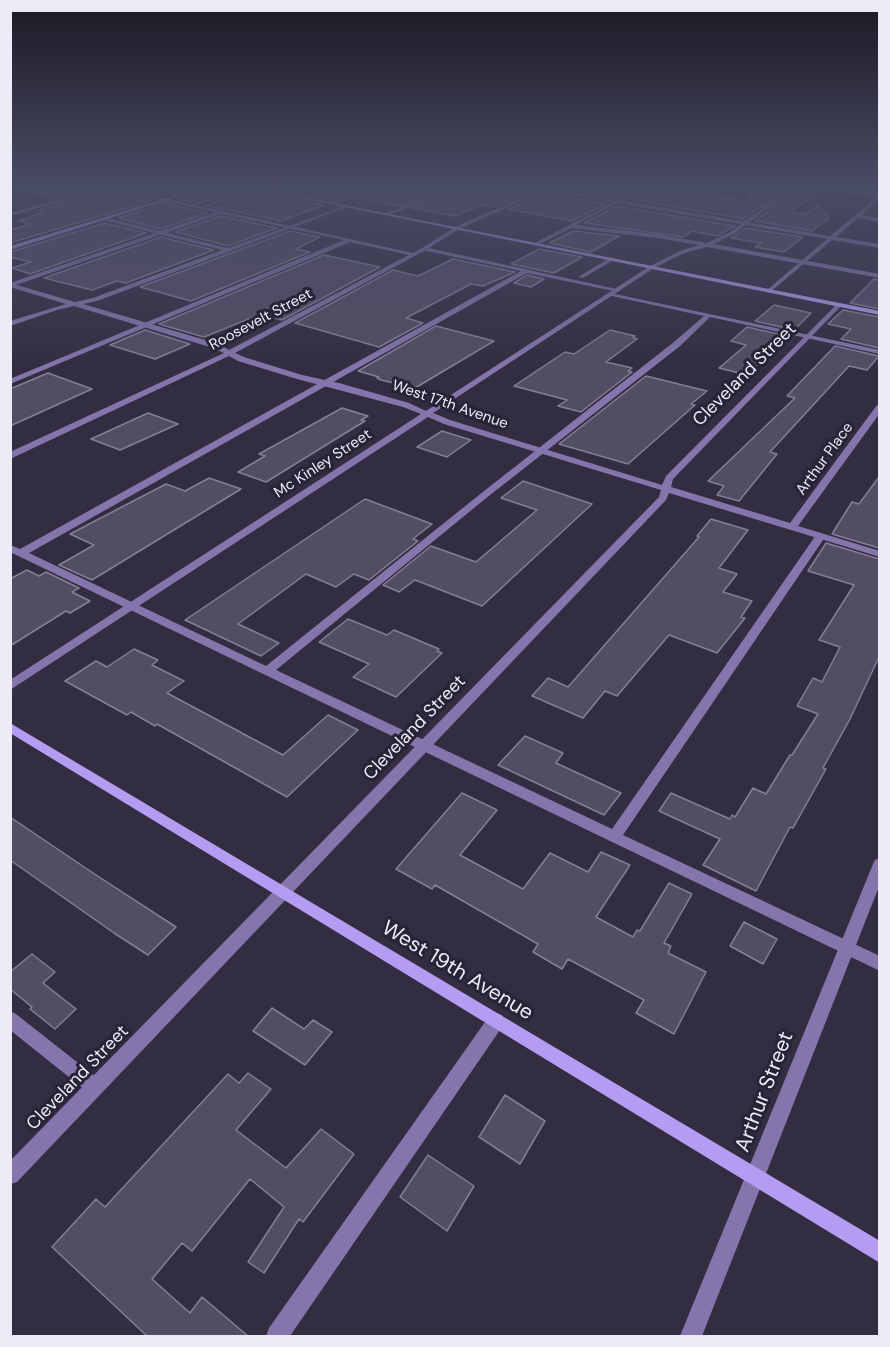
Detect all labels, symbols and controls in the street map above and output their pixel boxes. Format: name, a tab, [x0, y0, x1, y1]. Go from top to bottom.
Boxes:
street label: Roosevelt Street	[207, 285, 315, 355]
street label: Cleveland Street	[689, 319, 801, 431]
street label: West 17th Avenue	[390, 377, 510, 433]
street label: Arthur Place	[793, 419, 857, 499]
street label: Mc Kinley Street	[271, 426, 375, 502]
street label: Cleveland Street	[360, 671, 470, 785]
street label: West 19th Avenue	[377, 916, 537, 1026]
street label: Cleveland Street	[23, 1021, 133, 1135]
street label: Arthur Street	[730, 1028, 800, 1156]

